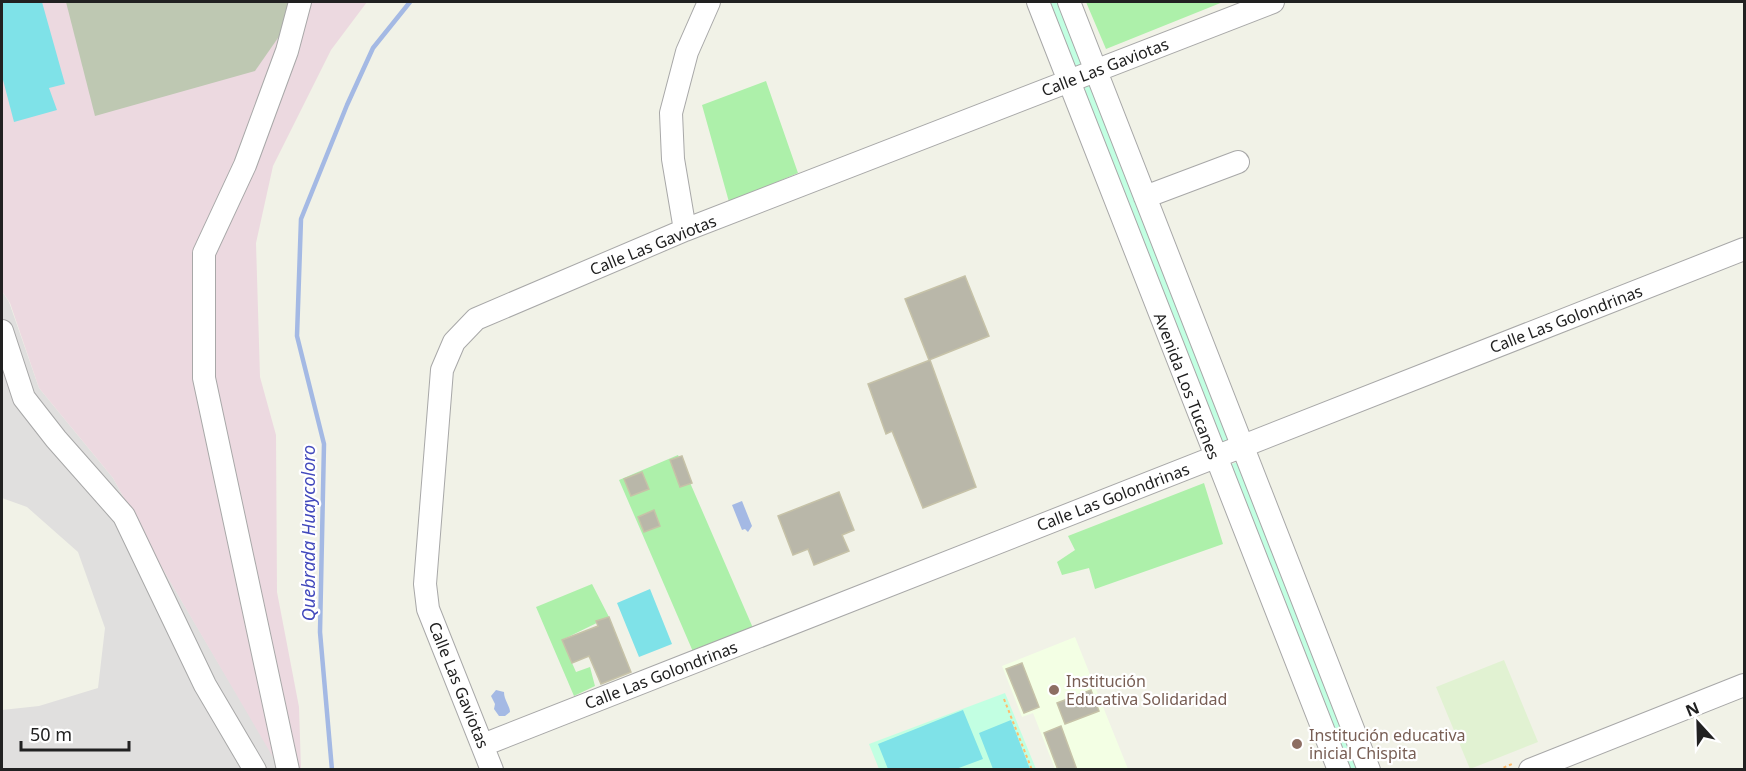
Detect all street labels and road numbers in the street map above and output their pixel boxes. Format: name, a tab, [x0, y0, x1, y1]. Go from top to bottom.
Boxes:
street label: Calle Las Gaviotas	[1038, 33, 1172, 101]
street label: Calle Las Gaviotas	[586, 210, 720, 280]
street label: Calle Las Golondrinas	[1487, 280, 1645, 358]
street label: Avenida Los Tucanes	[1149, 309, 1225, 463]
street label: Calle Las Golondrinas	[1034, 458, 1192, 536]
street label: Calle Las Gaviotas	[424, 618, 494, 752]
street label: Calle Las Golondrinas	[582, 636, 740, 714]

